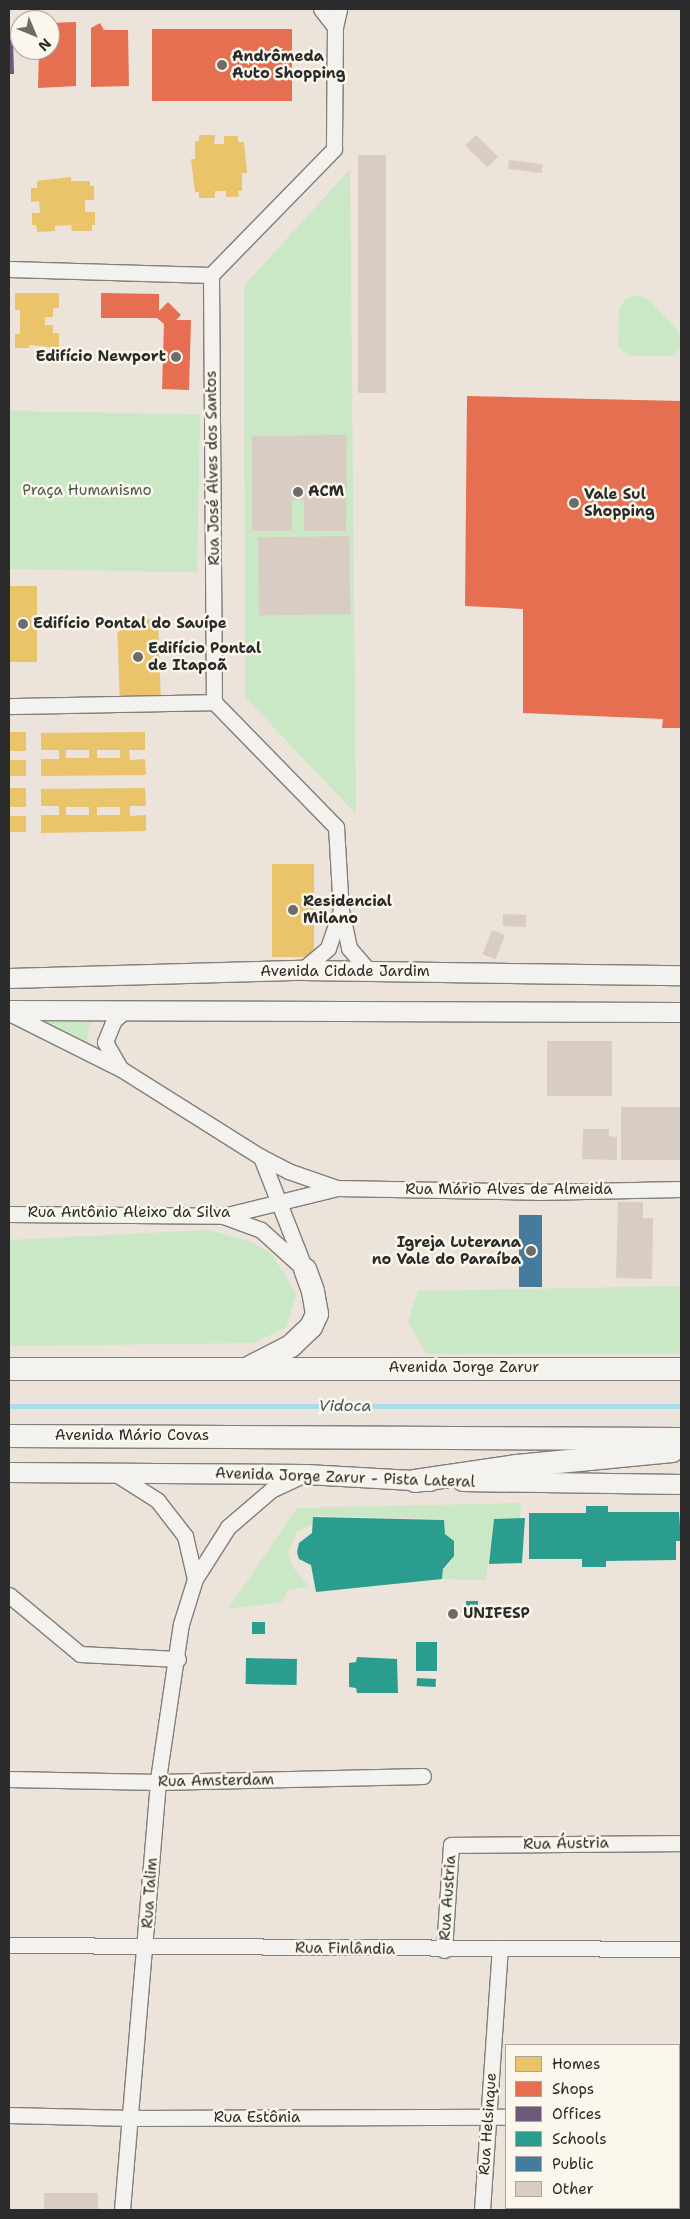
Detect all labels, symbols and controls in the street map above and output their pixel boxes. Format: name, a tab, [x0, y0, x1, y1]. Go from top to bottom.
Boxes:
north arrow	[10, 10, 60, 60]
text: N	[35, 35, 55, 55]
place label: Andrômeda Auto Shopping	[232, 47, 346, 82]
marker: Andrômeda Auto Shopping	[216, 59, 228, 71]
place label: Edifício Newport	[35, 348, 166, 366]
marker: Edifício Newport	[170, 351, 182, 363]
street label: Rua José Alves dos Santos	[202, 370, 224, 566]
park label: Praça Humanismo	[22, 482, 152, 500]
place label: ACM	[308, 483, 344, 501]
place label: Vale Sul Shopping	[584, 485, 655, 520]
marker: ACM	[292, 486, 304, 498]
marker: Vale Sul Shopping	[568, 497, 580, 509]
place label: Edifício Pontal do Sauípe	[33, 615, 227, 633]
marker: Edifício Pontal do Sauípe	[17, 618, 29, 630]
place label: Edifício Pontal de Itapoã	[148, 639, 261, 674]
marker: Edifício Pontal de Itapoã	[132, 651, 144, 663]
place label: Residencial Milano	[303, 892, 392, 927]
marker: Residencial Milano	[287, 904, 299, 916]
street label: Avenida Cidade Jardim	[260, 963, 430, 981]
street label: Rua Mário Alves de Almeida	[405, 1181, 613, 1199]
street label: Rua Antônio Aleixo da Silva	[28, 1204, 230, 1222]
place label: Igreja Luterana no Vale do Paraíba	[372, 1233, 521, 1268]
marker: Igreja Luterana no Vale do Paraíba	[525, 1245, 537, 1257]
street label: Avenida Jorge Zarur	[389, 1359, 539, 1377]
water label: Vidoca	[319, 1396, 371, 1416]
street label: Avenida Mário Covas	[55, 1427, 209, 1445]
street label: Avenida Jorge Zarur - Pista Lateral	[215, 1464, 475, 1492]
place label: UNIFESP	[463, 1605, 530, 1623]
marker: UNIFESP	[447, 1608, 459, 1620]
street label: Rua Amsterdam	[158, 1771, 274, 1791]
street label: Rua Áustria	[523, 1834, 609, 1854]
street label: Rua Austria	[436, 1855, 460, 1941]
street label: Rua Talim	[139, 1857, 161, 1929]
street label: Rua Finlândia	[295, 1939, 395, 1959]
legend	[505, 2044, 680, 2209]
text: Homes	[552, 2054, 600, 2074]
street label: Rua Helsinque	[475, 2072, 501, 2176]
text: Shops	[552, 2079, 594, 2099]
text: Offices	[552, 2104, 601, 2124]
street label: Rua Estônia	[214, 2109, 300, 2127]
text: Schools	[552, 2129, 607, 2149]
text: Public	[552, 2154, 594, 2174]
text: Other	[552, 2179, 594, 2199]

